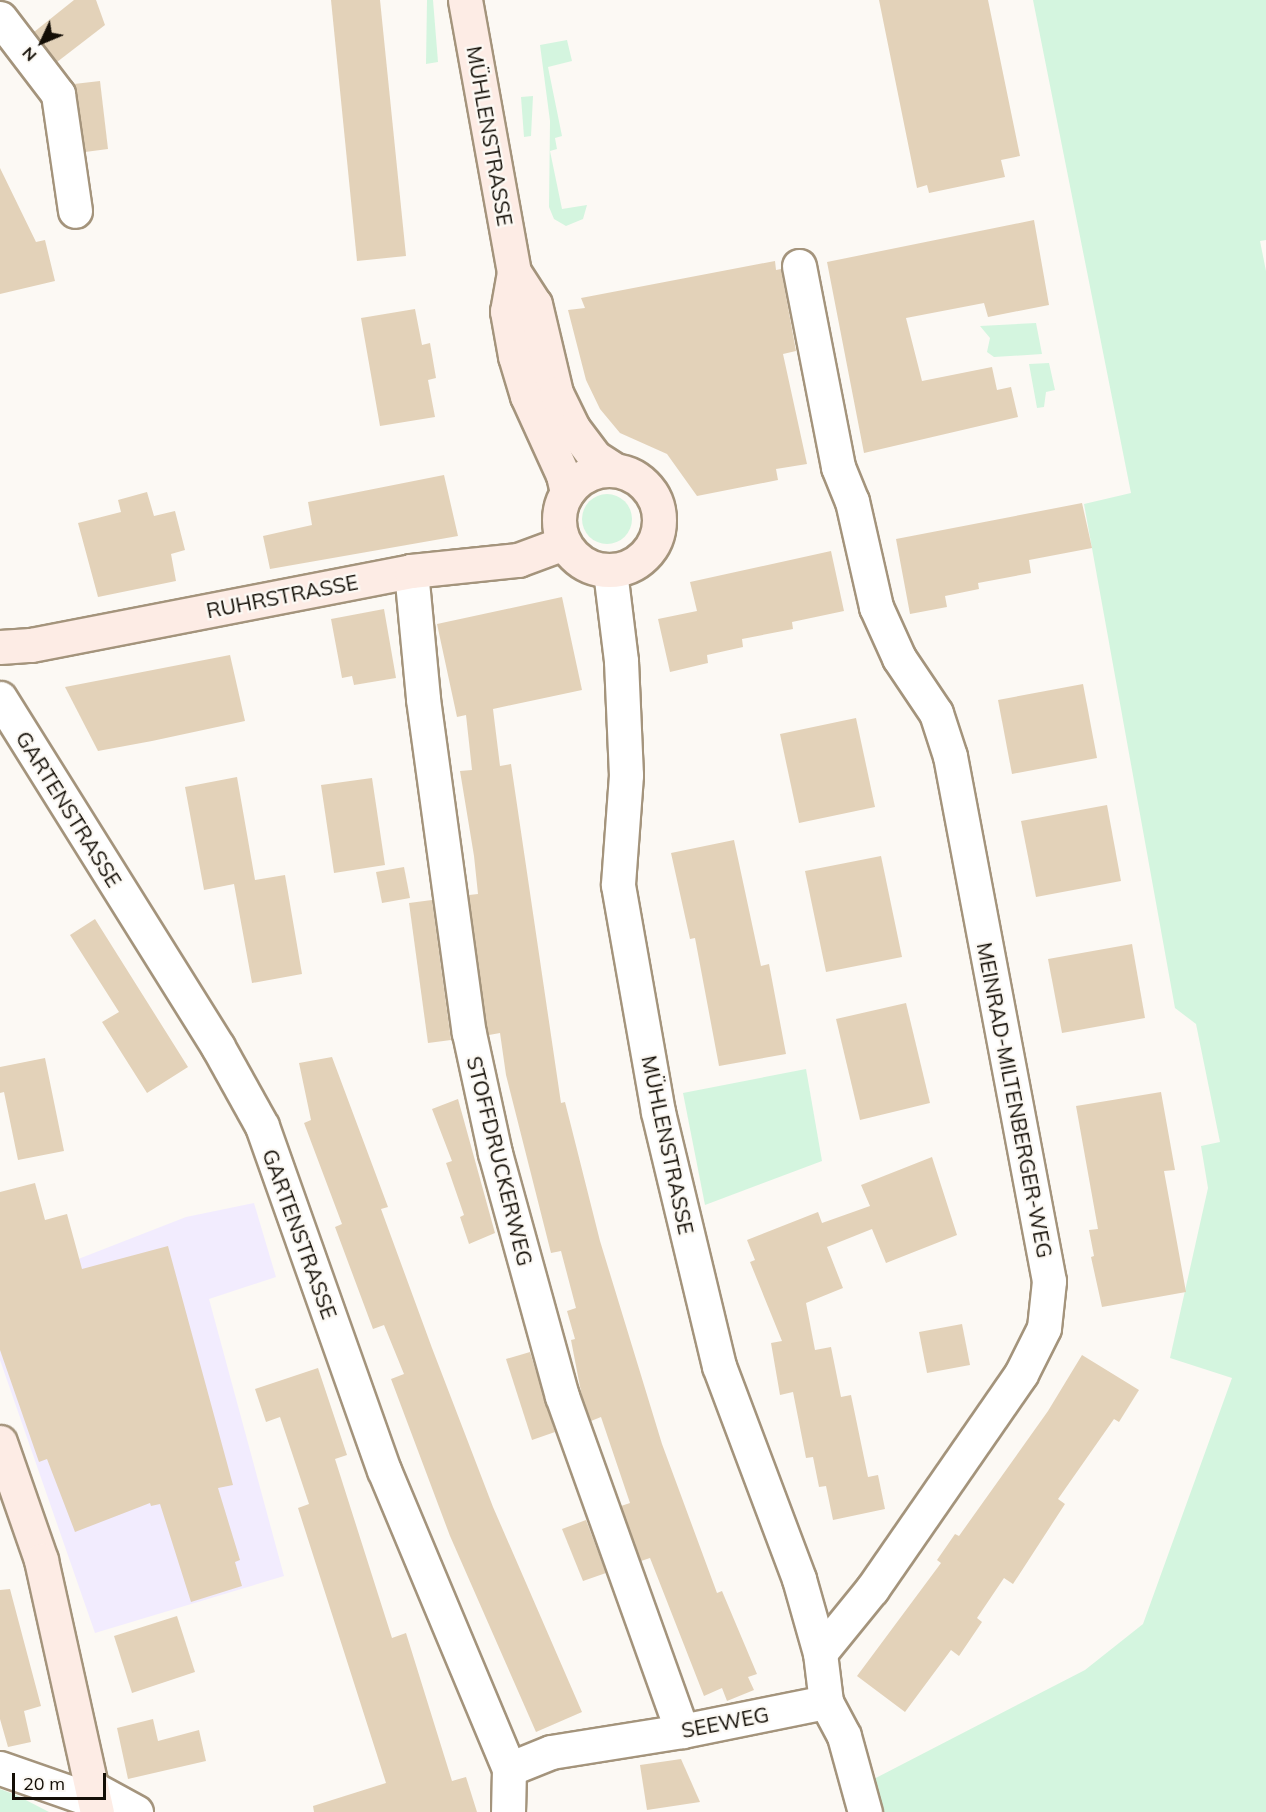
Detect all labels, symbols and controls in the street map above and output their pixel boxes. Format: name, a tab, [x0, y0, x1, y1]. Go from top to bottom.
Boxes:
north arrow	[12, 12, 72, 72]
text: N	[18, 43, 40, 66]
street label: MÜHLENSTRASSE	[462, 44, 518, 228]
street label: RUHRSTRASSE	[204, 569, 360, 623]
street label: GARTENSTRASSE	[11, 726, 127, 892]
street label: MEINRAD-MILTENBERGER-WEG	[972, 940, 1058, 1260]
street label: MÜHLENSTRASSE	[637, 1053, 699, 1237]
street label: STOFFDRUCKERWEG	[462, 1054, 538, 1268]
street label: GARTENSTRASSE	[258, 1146, 342, 1322]
street label: SEEWEG	[679, 1701, 771, 1743]
scale bar	[15, 1761, 110, 1799]
text: 20 m	[23, 1772, 65, 1795]

